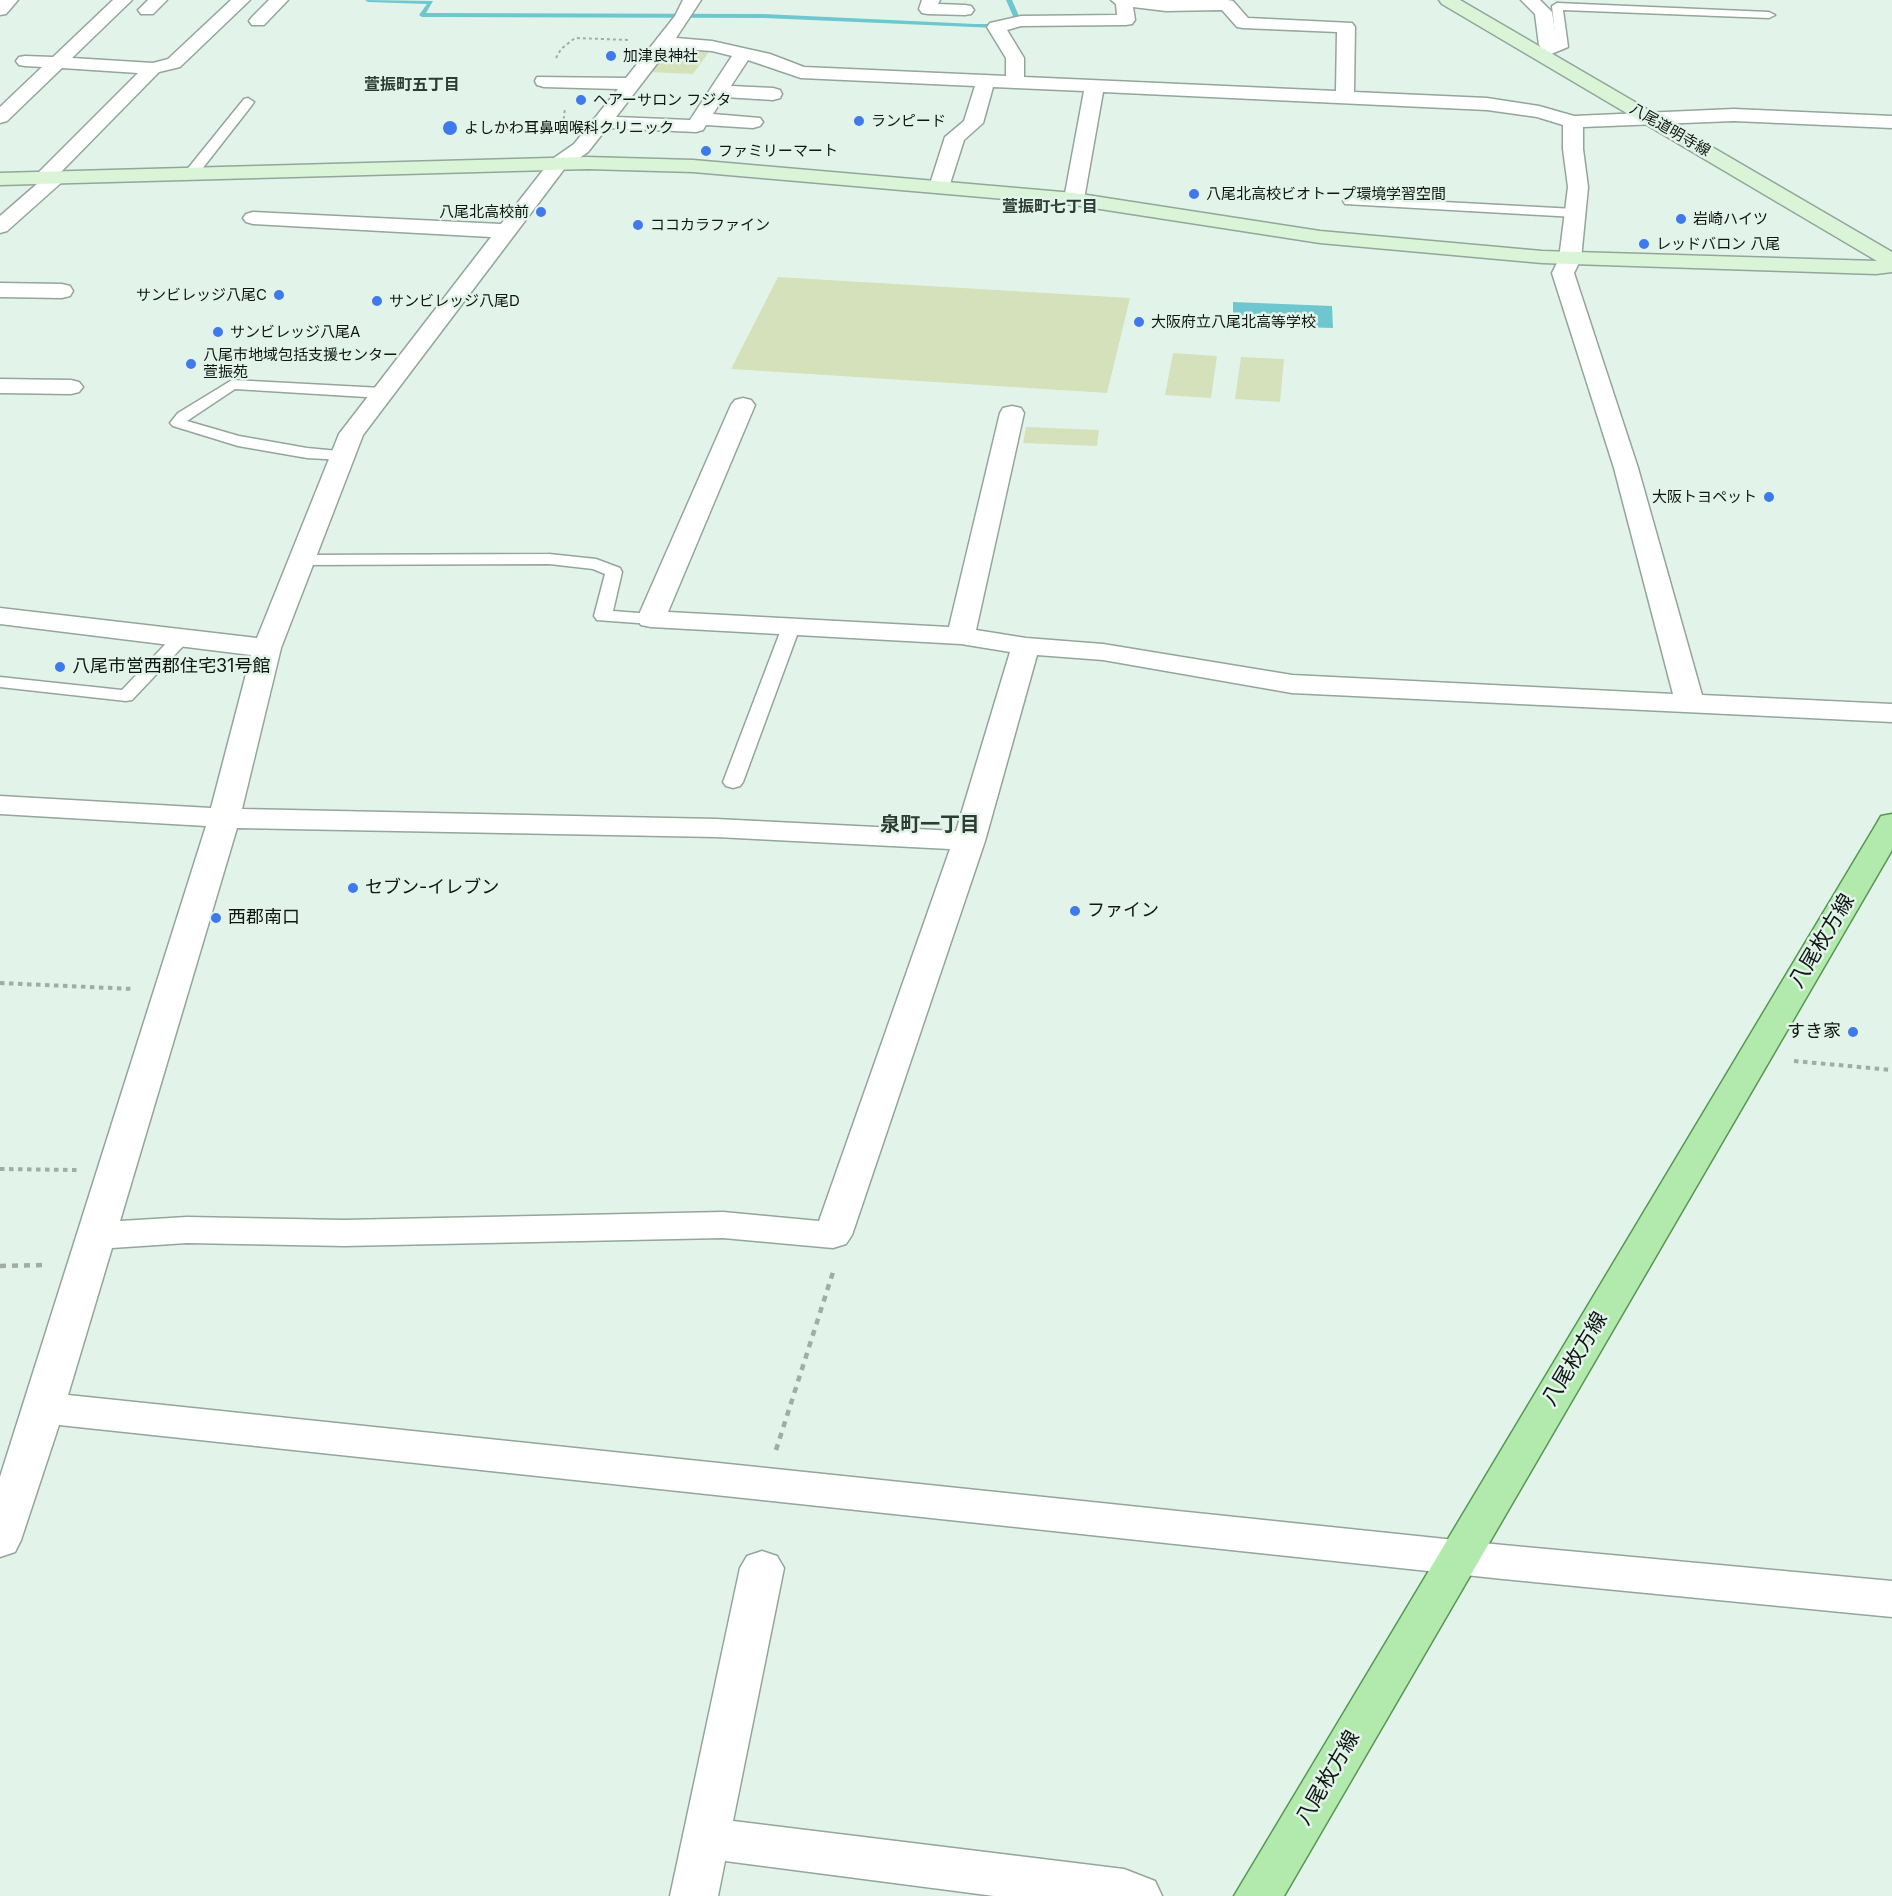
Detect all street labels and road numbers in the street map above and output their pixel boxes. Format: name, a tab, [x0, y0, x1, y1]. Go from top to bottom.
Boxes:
street label: 八尾道明寺線	[1627, 100, 1713, 160]
street label: 八尾枚方線	[1784, 890, 1860, 992]
street label: 八尾枚方線	[1537, 1308, 1613, 1410]
street label: 八尾枚方線	[1291, 1726, 1365, 1830]

